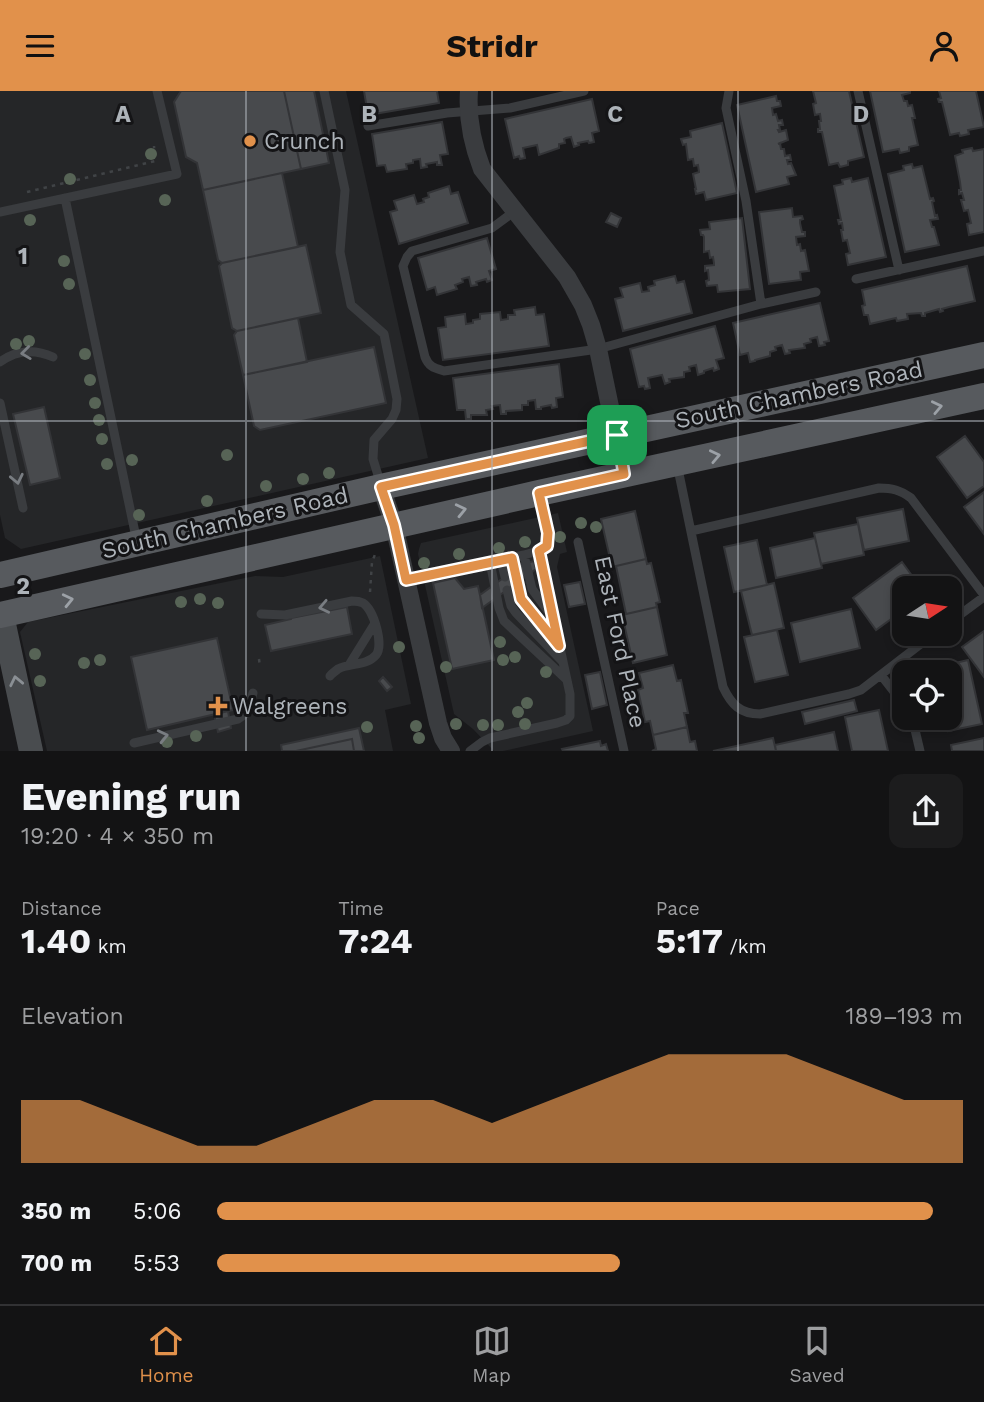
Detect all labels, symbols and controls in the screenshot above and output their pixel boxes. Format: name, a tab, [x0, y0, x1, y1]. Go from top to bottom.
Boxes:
icon: menu	[21, 27, 59, 65]
text: Stridr	[446, 27, 538, 65]
icon: person	[925, 27, 963, 65]
text: A	[115, 101, 131, 128]
text: B	[361, 101, 377, 128]
text: C	[607, 101, 623, 128]
text: D	[853, 101, 869, 128]
place label: Crunch	[264, 128, 345, 155]
marker: Crunch	[242, 133, 258, 149]
text: 1	[18, 243, 28, 270]
one-way arrow	[20, 345, 31, 360]
street label: South Chambers Road	[673, 356, 925, 434]
one-way arrow	[931, 400, 943, 415]
pin	[587, 405, 647, 465]
icon: arrive	[598, 416, 636, 454]
one-way arrow	[709, 449, 721, 464]
one-way arrow	[9, 473, 23, 485]
street label: South Chambers Road	[99, 481, 351, 565]
one-way arrow	[455, 504, 467, 519]
street label: East Ford Place	[589, 553, 651, 731]
text: 2	[16, 573, 30, 600]
north arrow	[892, 576, 962, 646]
map controls	[892, 576, 962, 730]
one-way arrow	[62, 594, 74, 608]
one-way arrow	[318, 599, 330, 614]
button: locate	[892, 660, 962, 730]
one-way arrow	[10, 675, 24, 687]
place label: Walgreens	[232, 693, 347, 720]
marker: Walgreens	[210, 698, 226, 714]
one-way arrow	[157, 730, 169, 744]
button: share	[889, 774, 963, 848]
text: Evening run	[21, 775, 241, 819]
text: 19:20 · 4 × 350 m	[21, 823, 214, 850]
text: Distance	[21, 897, 102, 920]
text: Time	[338, 897, 384, 920]
text: Pace	[656, 897, 700, 920]
text: 1.40	[21, 920, 91, 962]
text: 7:24	[338, 920, 413, 962]
text: 5:17	[656, 920, 723, 962]
text: km	[91, 935, 127, 958]
text: /km	[723, 935, 767, 958]
text: Elevation	[21, 1003, 124, 1030]
text: 189–193 m	[845, 1003, 963, 1030]
text: 350 m	[21, 1198, 91, 1225]
text: 5:06	[133, 1198, 181, 1225]
text: 700 m	[21, 1250, 92, 1277]
text: 5:53	[133, 1250, 180, 1277]
tab: Home	[139, 1322, 194, 1387]
tab: Map	[472, 1322, 511, 1387]
tab: Saved	[789, 1322, 845, 1387]

